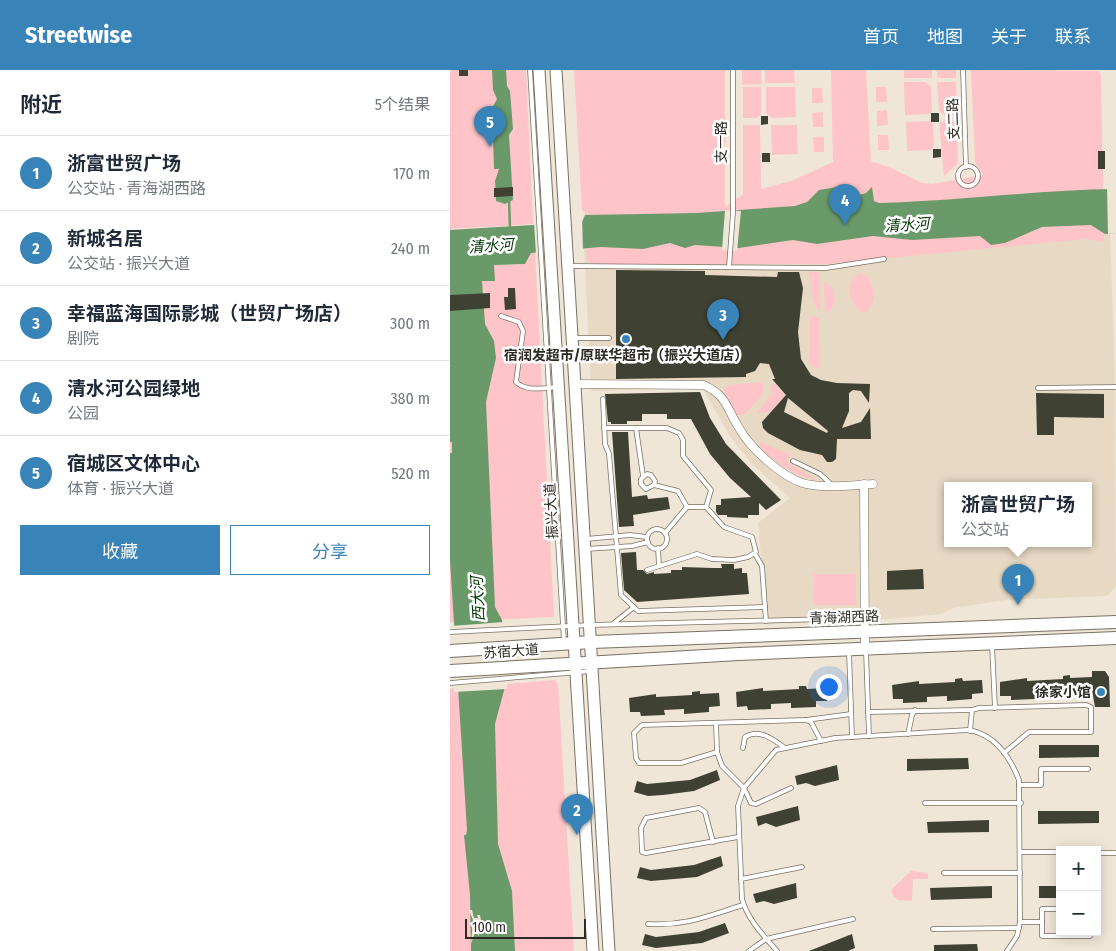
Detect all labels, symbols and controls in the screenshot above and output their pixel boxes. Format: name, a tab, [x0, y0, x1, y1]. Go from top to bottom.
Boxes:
text: Streetwise	[25, 21, 132, 49]
text: 首页	[863, 26, 899, 48]
text: 地图	[927, 26, 963, 48]
text: 关于	[991, 26, 1027, 48]
text: 联系	[1055, 26, 1091, 48]
text: 附近	[20, 92, 62, 118]
text: 5个结果	[375, 95, 430, 114]
street label: 支二路	[944, 98, 963, 140]
pin: 5	[474, 106, 506, 147]
street label: 支一路	[713, 121, 730, 163]
text: 浙富世贸广场	[67, 152, 181, 175]
text: 1	[33, 164, 39, 183]
text: 170 m	[393, 164, 430, 183]
text: 公交站 · 青海湖西路	[67, 179, 206, 198]
pin: 4	[829, 184, 861, 225]
water label: 清水河	[884, 214, 933, 236]
text: 新城名居	[67, 227, 143, 250]
water label: 清水河	[468, 235, 517, 257]
text: 2	[32, 239, 40, 258]
text: 240 m	[391, 239, 430, 258]
text: 公交站 · 振兴大道	[67, 254, 190, 273]
pin: 3	[707, 299, 739, 340]
text: 幸福蓝海国际影城（世贸广场店）	[67, 302, 352, 325]
text: 3	[32, 314, 40, 333]
text: 300 m	[390, 314, 430, 333]
text: 剧院	[67, 329, 99, 348]
marker: 宿润发超市/原联华超市（振兴大道店）	[620, 333, 632, 345]
place label: 宿润发超市/原联华超市（振兴大道店）	[504, 347, 748, 364]
text: 清水河公园绿地	[67, 377, 200, 400]
text: 4	[32, 389, 40, 408]
text: 380 m	[390, 389, 430, 408]
text: 公园	[67, 404, 99, 423]
text: 宿城区文体中心	[67, 452, 200, 475]
text: 5	[32, 464, 40, 483]
text: 520 m	[391, 464, 430, 483]
text: 体育 · 振兴大道	[67, 479, 174, 498]
popup	[944, 482, 1092, 547]
street label: 振兴大道	[542, 483, 561, 539]
text: 浙富世贸广场	[961, 493, 1075, 516]
text: 公交站	[961, 520, 1009, 539]
button: 收藏	[20, 525, 220, 575]
button: 分享	[230, 525, 430, 575]
pin: 1	[1002, 564, 1034, 605]
water label: 西大河	[468, 573, 488, 622]
street label: 青海湖西路	[809, 608, 879, 627]
street label: 苏宿大道	[483, 641, 540, 662]
your location	[816, 674, 842, 700]
place label: 徐家小馆	[1035, 684, 1091, 701]
marker: 徐家小馆	[1095, 686, 1107, 698]
pin: 2	[561, 794, 593, 835]
map controls	[1056, 846, 1101, 936]
button: +	[1056, 846, 1101, 891]
button: −	[1056, 891, 1101, 936]
scale bar	[465, 916, 586, 939]
text: 100 m	[472, 919, 506, 936]

